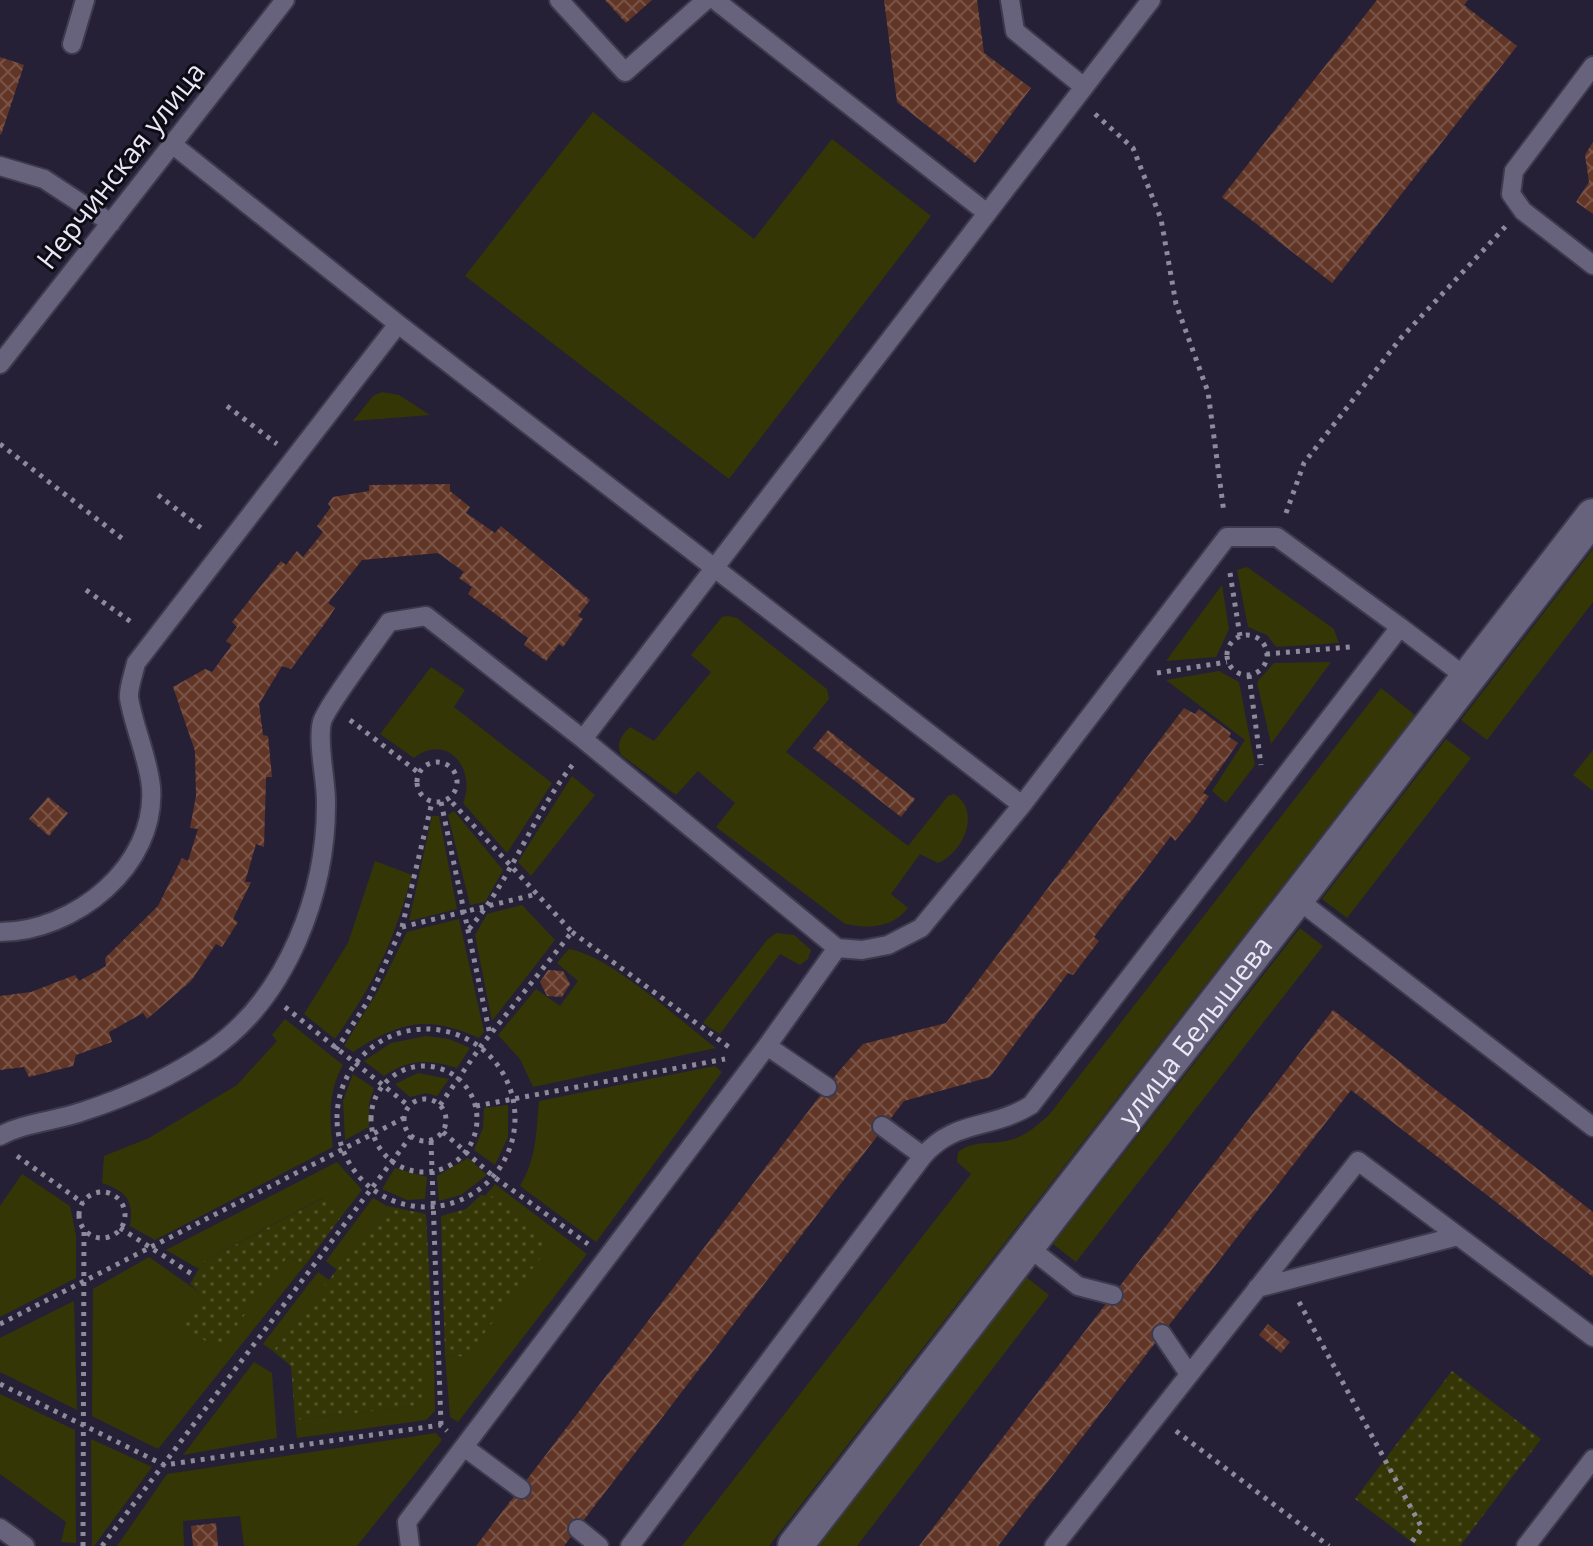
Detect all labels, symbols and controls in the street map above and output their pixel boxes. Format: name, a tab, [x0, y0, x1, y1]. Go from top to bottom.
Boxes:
street label: Нерчинская улица	[27, 54, 213, 276]
street label: улица Белышева	[1109, 928, 1280, 1134]

